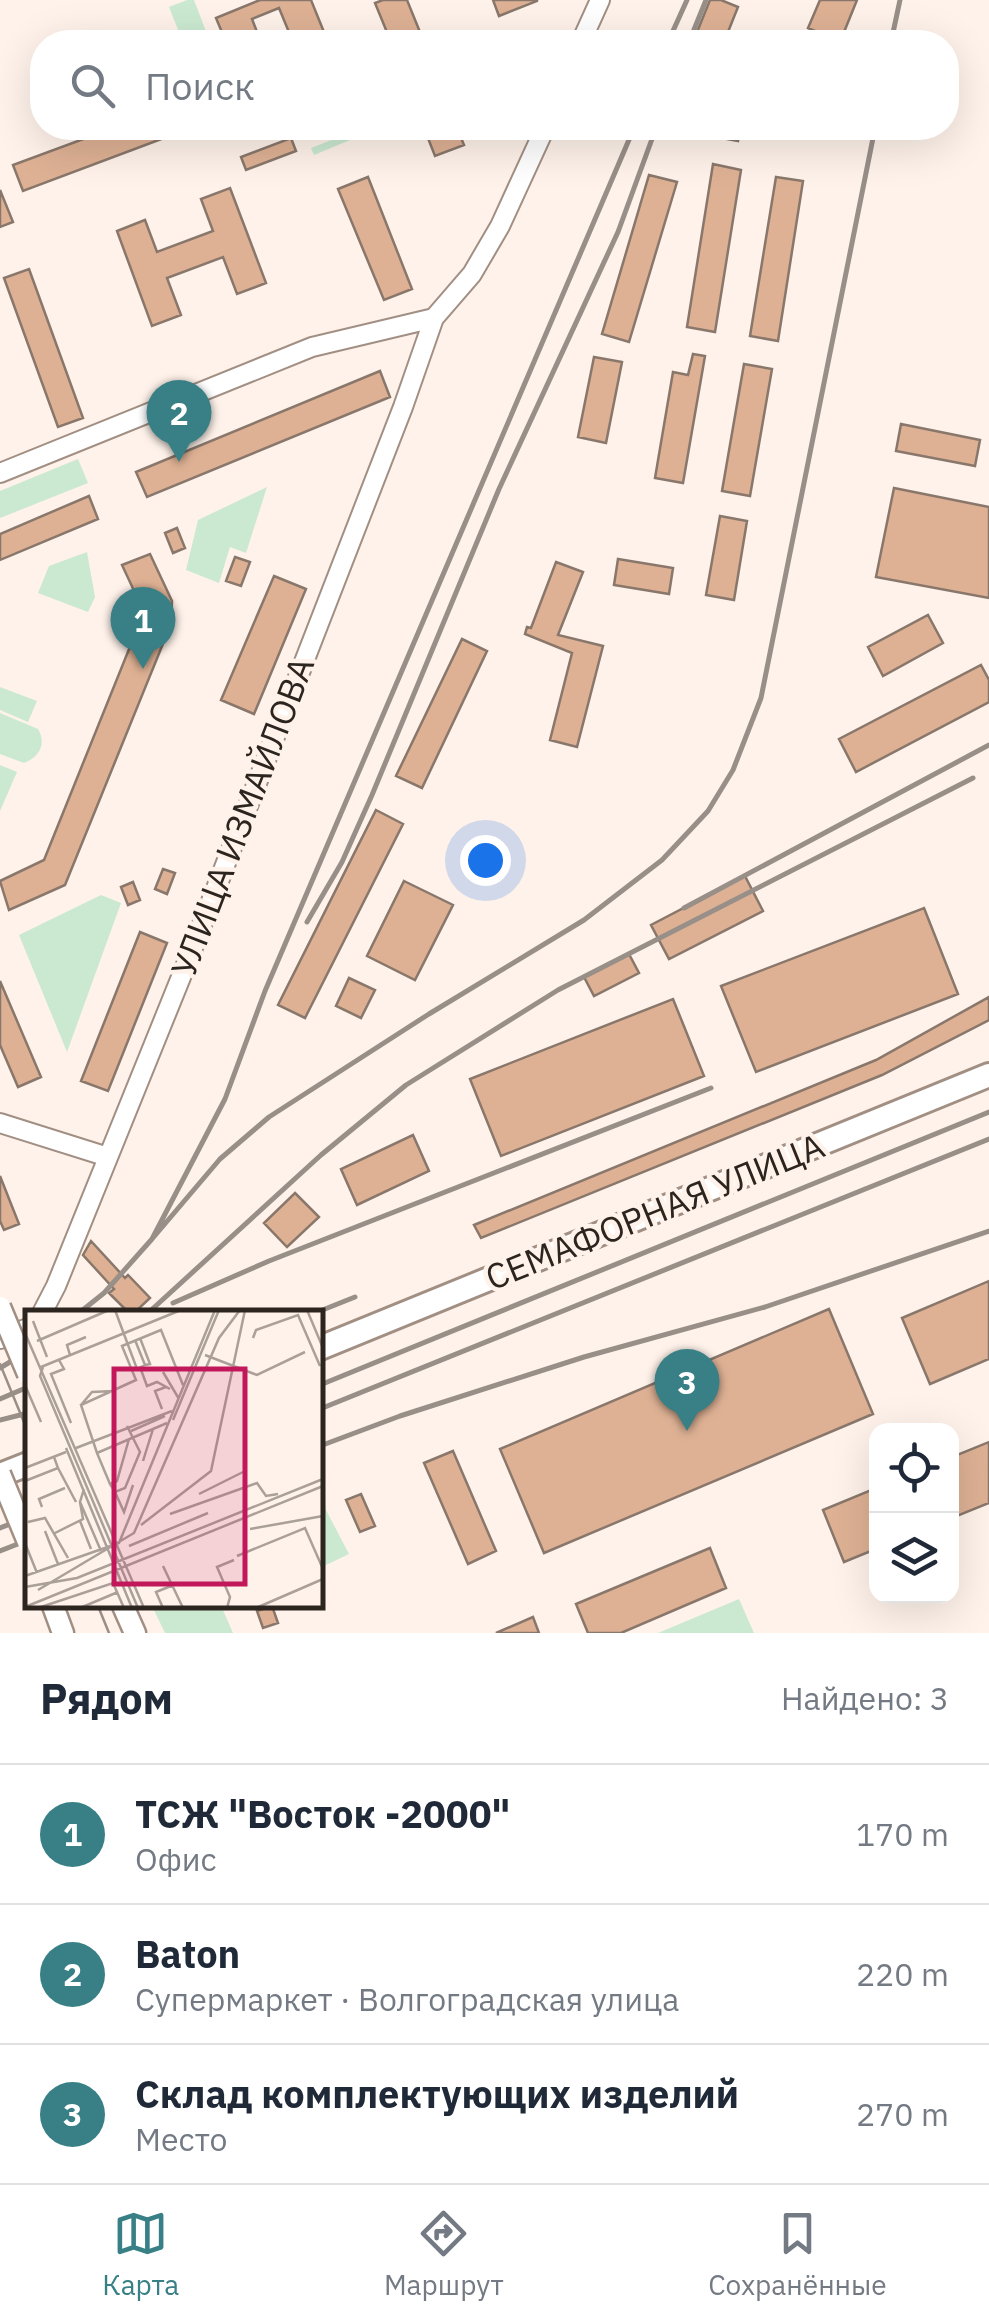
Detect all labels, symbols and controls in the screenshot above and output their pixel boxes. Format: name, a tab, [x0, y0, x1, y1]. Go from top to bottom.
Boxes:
search box	[30, 30, 959, 140]
icon: search	[65, 58, 120, 113]
text: Поиск	[145, 61, 255, 110]
pin: 2	[146, 380, 212, 462]
pin: 1	[110, 586, 176, 669]
street label: УЛИЦА ИЗМАЙЛОВА	[160, 650, 324, 983]
your location	[460, 835, 511, 886]
street label: СЕМАФОРНАЯ УЛИЦА	[478, 1122, 831, 1300]
inset map	[25, 1310, 322, 1608]
pin: 3	[654, 1348, 720, 1431]
map controls	[869, 1423, 959, 1603]
button: locate	[869, 1423, 959, 1513]
button: layers	[869, 1513, 959, 1603]
text: Рядом	[40, 1671, 173, 1726]
text: Найдено: 3	[781, 1677, 949, 1719]
text: ТСЖ "Восток -2000"	[135, 1789, 510, 1838]
text: 1	[63, 1813, 82, 1855]
text: 170 m	[856, 1813, 949, 1855]
text: Офис	[135, 1838, 217, 1880]
text: Baton	[135, 1929, 240, 1978]
text: 2	[63, 1953, 82, 1995]
text: 220 m	[856, 1953, 949, 1995]
text: Супермаркет · Волгоградская улица	[135, 1978, 679, 2020]
text: Склад комплектующих изделий	[135, 2069, 739, 2118]
text: 3	[63, 2093, 82, 2135]
text: 270 m	[856, 2093, 949, 2135]
text: Место	[135, 2118, 227, 2160]
tab: Карта	[102, 2206, 179, 2303]
tab: Маршрут	[384, 2206, 504, 2303]
tab: Сохранённые	[708, 2206, 887, 2303]

